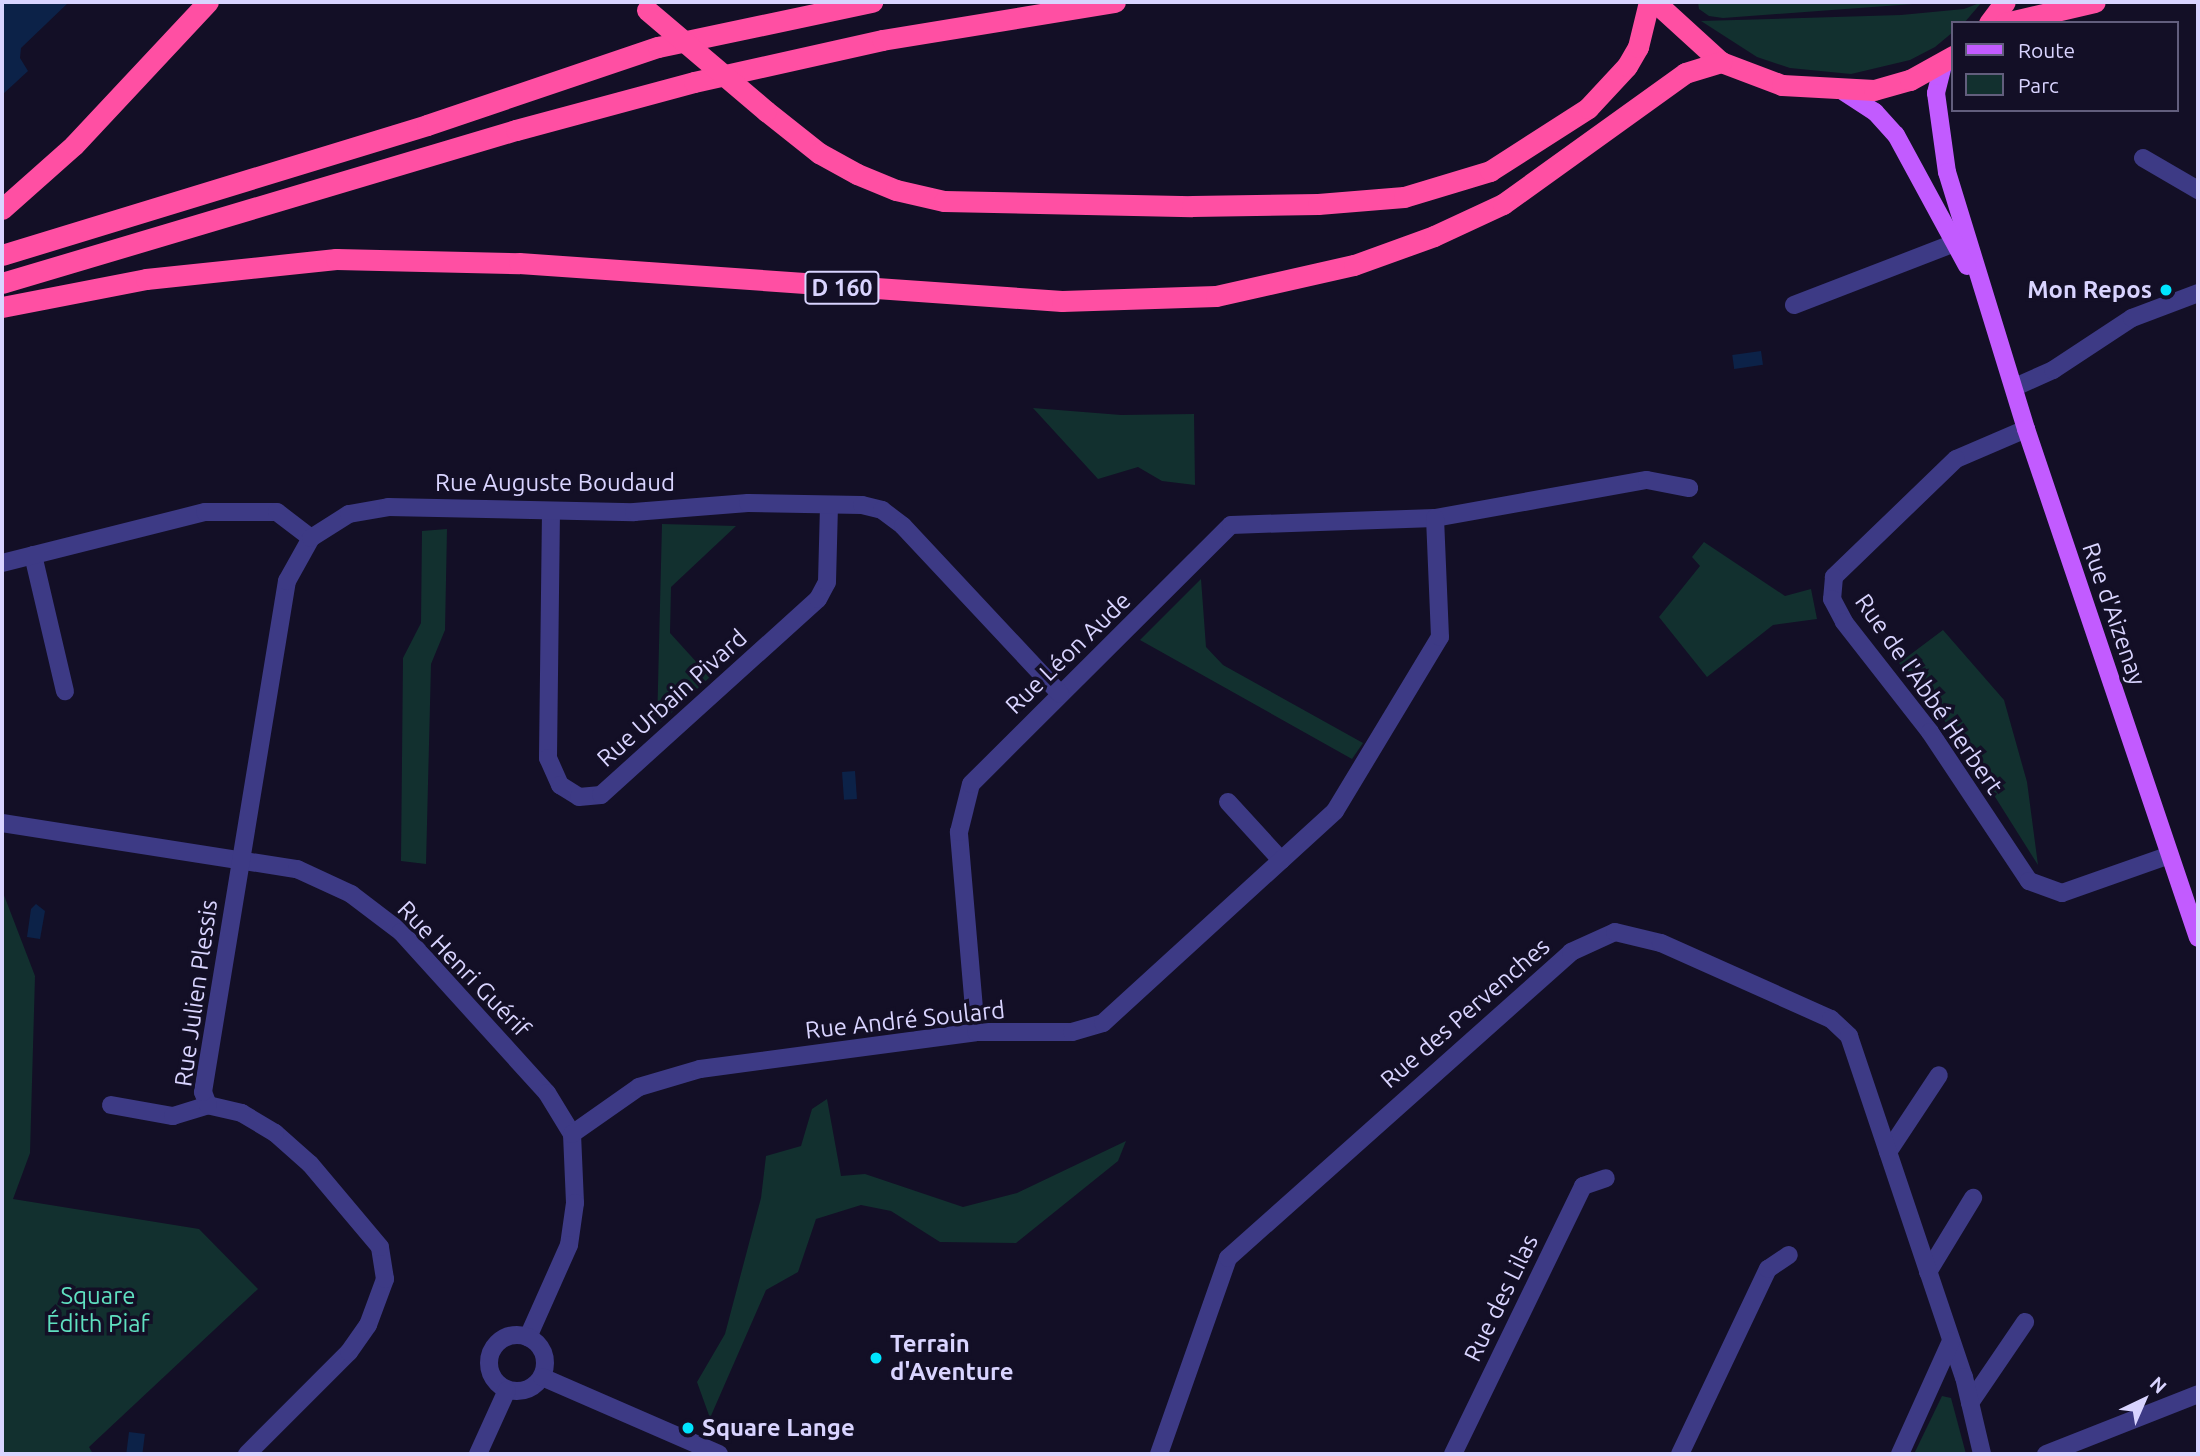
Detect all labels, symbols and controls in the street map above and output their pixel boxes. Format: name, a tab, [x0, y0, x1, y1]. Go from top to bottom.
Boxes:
legend	[1952, 21, 2179, 112]
text: Route	[2018, 38, 2075, 62]
text: Parc	[2018, 73, 2059, 97]
road number: D 160	[804, 268, 880, 308]
place label: Mon Repos	[2027, 276, 2152, 304]
marker: Mon Repos	[2158, 282, 2174, 298]
street label: Rue Auguste Boudaud	[435, 469, 675, 497]
street label: Rue d'Aizenay	[2076, 539, 2152, 689]
street label: Rue Léon Aude	[999, 586, 1137, 720]
street label: Rue de l'Abbé Herbert	[1849, 588, 2009, 800]
street label: Rue Urbain Pivard	[591, 623, 753, 773]
street label: Rue Henri Guérif	[392, 895, 536, 1043]
street label: Rue Julien Plessis	[169, 898, 223, 1088]
street label: Rue des Pervenches	[1375, 932, 1555, 1094]
street label: Rue André Soulard	[804, 995, 1006, 1045]
street label: Rue des Lilas	[1458, 1230, 1544, 1366]
park label: Square Édith Piaf	[46, 1282, 150, 1338]
place label: Terrain d'Aventure	[890, 1330, 1013, 1386]
marker: Terrain d'Aventure	[868, 1350, 884, 1366]
north arrow	[2109, 1365, 2179, 1435]
text: N	[2146, 1372, 2171, 1398]
place label: Square Lange	[702, 1414, 855, 1442]
marker: Square Lange	[680, 1420, 696, 1436]

